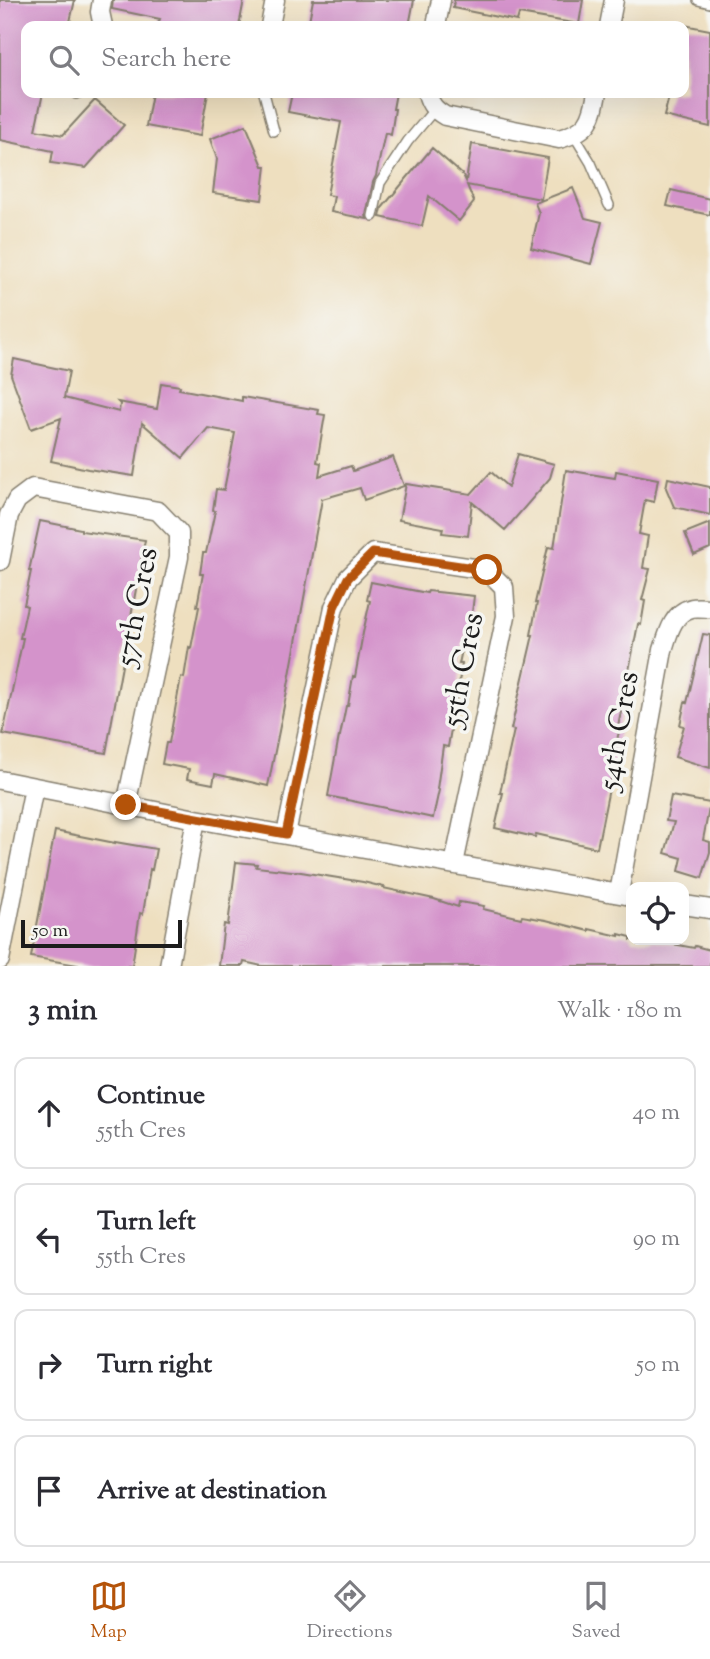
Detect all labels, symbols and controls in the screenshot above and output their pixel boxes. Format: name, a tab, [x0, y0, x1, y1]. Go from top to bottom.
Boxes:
search box	[21, 21, 689, 98]
icon: search	[45, 41, 83, 79]
text: Search here	[101, 41, 231, 78]
street label: 57th Cres	[105, 544, 171, 672]
route start	[471, 554, 502, 585]
street label: 55th Cres	[431, 609, 496, 733]
street label: 54th Cres	[588, 668, 652, 796]
route end	[110, 789, 141, 820]
map controls	[626, 882, 689, 945]
button: locate	[626, 882, 689, 945]
scale bar	[21, 917, 182, 949]
text: 50 m	[32, 918, 68, 945]
text: 3 min	[28, 990, 98, 1033]
text: Walk · 180 m	[557, 995, 682, 1028]
text: Continue	[97, 1078, 205, 1115]
icon: ahead	[30, 1094, 68, 1132]
text: 40 m	[633, 1097, 680, 1130]
text: 55th Cres	[97, 1115, 186, 1148]
text: Turn left	[97, 1204, 196, 1241]
icon: left	[30, 1220, 68, 1258]
text: 90 m	[633, 1223, 680, 1256]
text: 55th Cres	[97, 1241, 186, 1274]
icon: right	[30, 1346, 68, 1384]
text: Turn right	[97, 1347, 212, 1384]
text: 50 m	[636, 1349, 680, 1382]
icon: arrive	[30, 1472, 68, 1510]
text: Arrive at destination	[97, 1473, 327, 1510]
tab: Map	[90, 1577, 128, 1646]
tab: Directions	[307, 1577, 392, 1646]
tab: Saved	[572, 1577, 620, 1646]

